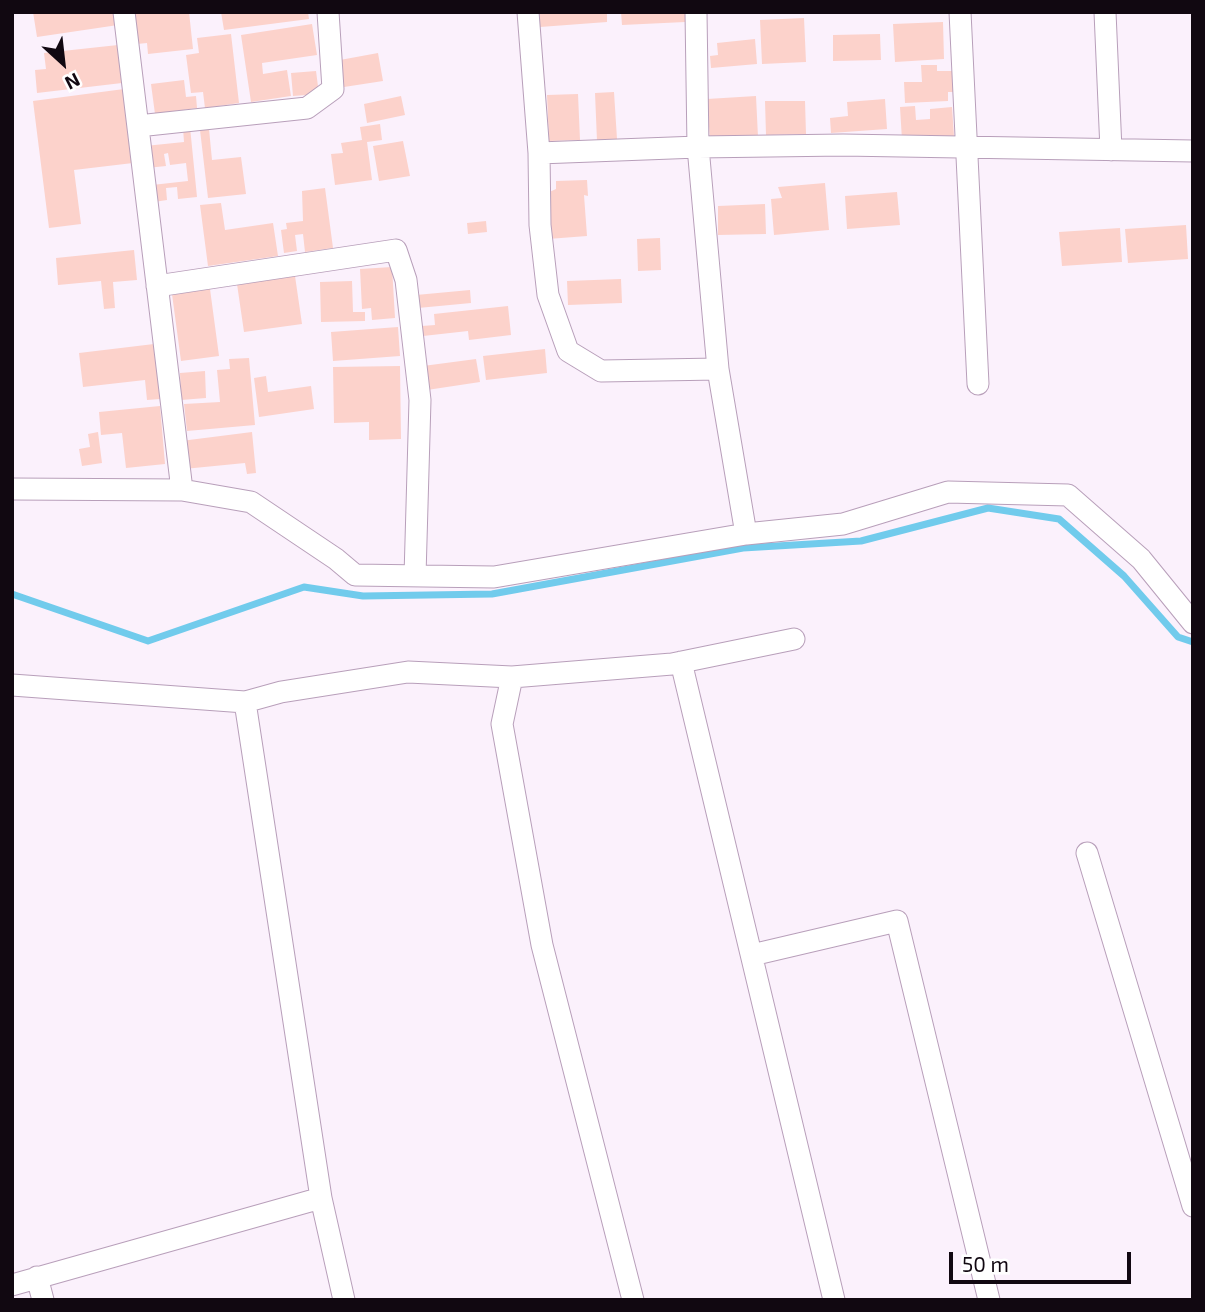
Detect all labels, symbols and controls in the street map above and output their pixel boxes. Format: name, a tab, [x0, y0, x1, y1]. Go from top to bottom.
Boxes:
north arrow	[28, 28, 98, 98]
text: N	[61, 69, 84, 96]
scale bar	[953, 1238, 1135, 1282]
text: 50 m	[962, 1251, 1009, 1276]

